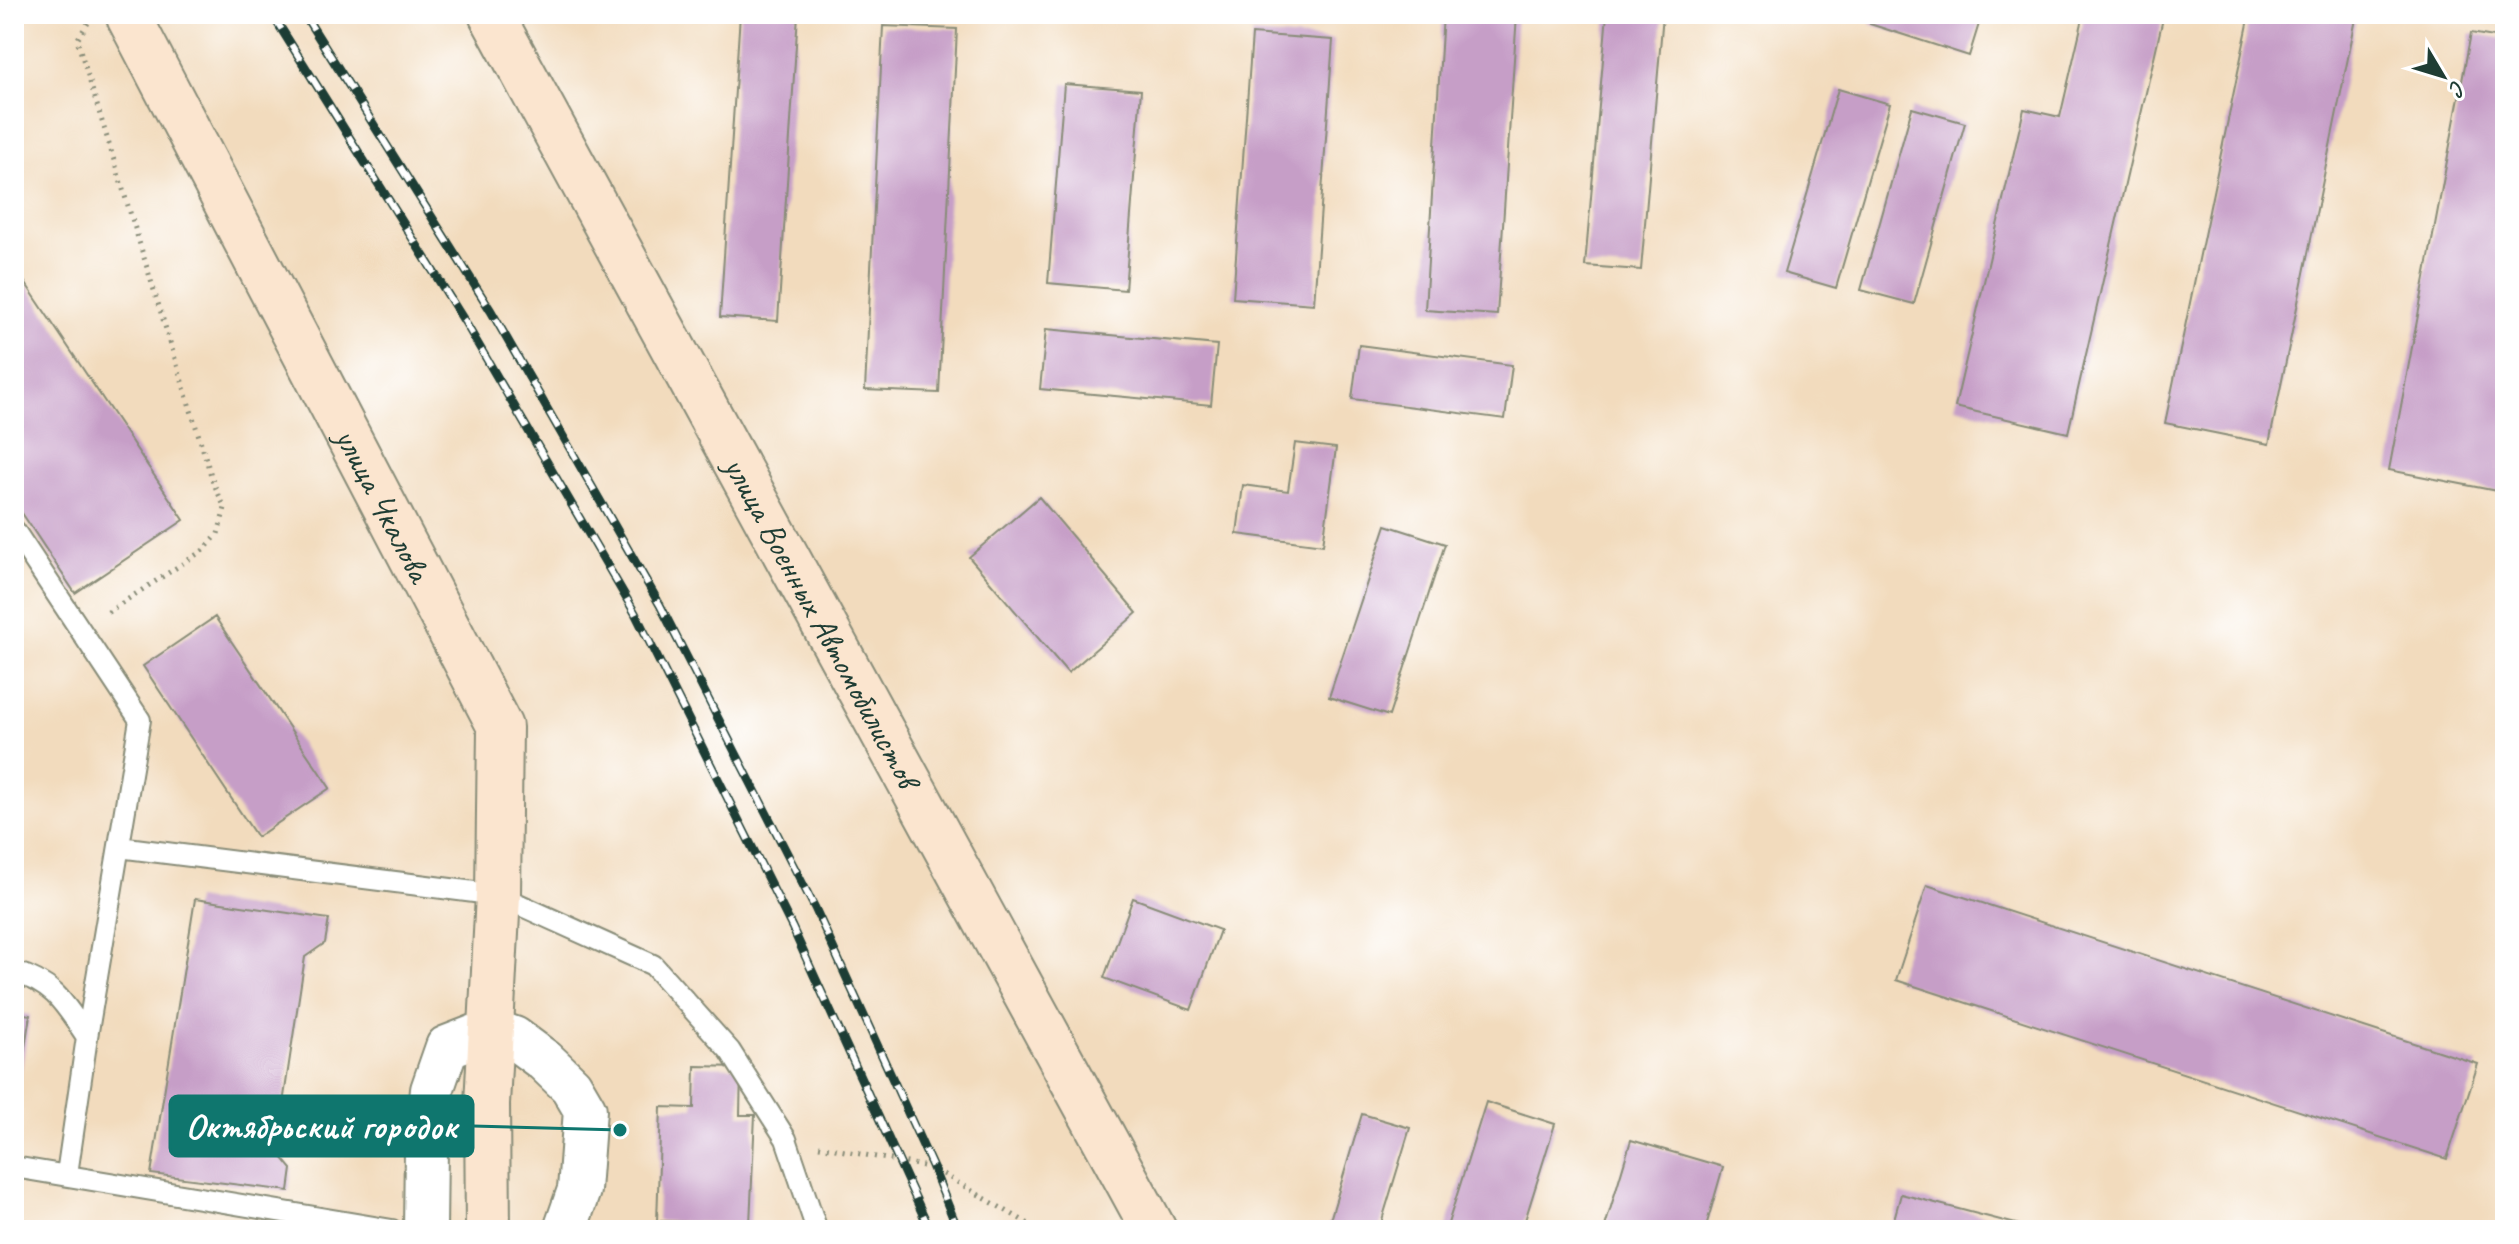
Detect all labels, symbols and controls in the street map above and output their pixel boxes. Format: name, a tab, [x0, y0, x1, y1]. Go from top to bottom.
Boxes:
north arrow	[2403, 36, 2483, 116]
text: С	[2442, 75, 2472, 103]
street label: улица Чкалова	[325, 419, 443, 592]
street label: улица Военных Автомобилистов	[714, 448, 932, 800]
callout: Октябрьский городок	[170, 1096, 473, 1156]
text: Октябрьский городок	[186, 1103, 460, 1149]

